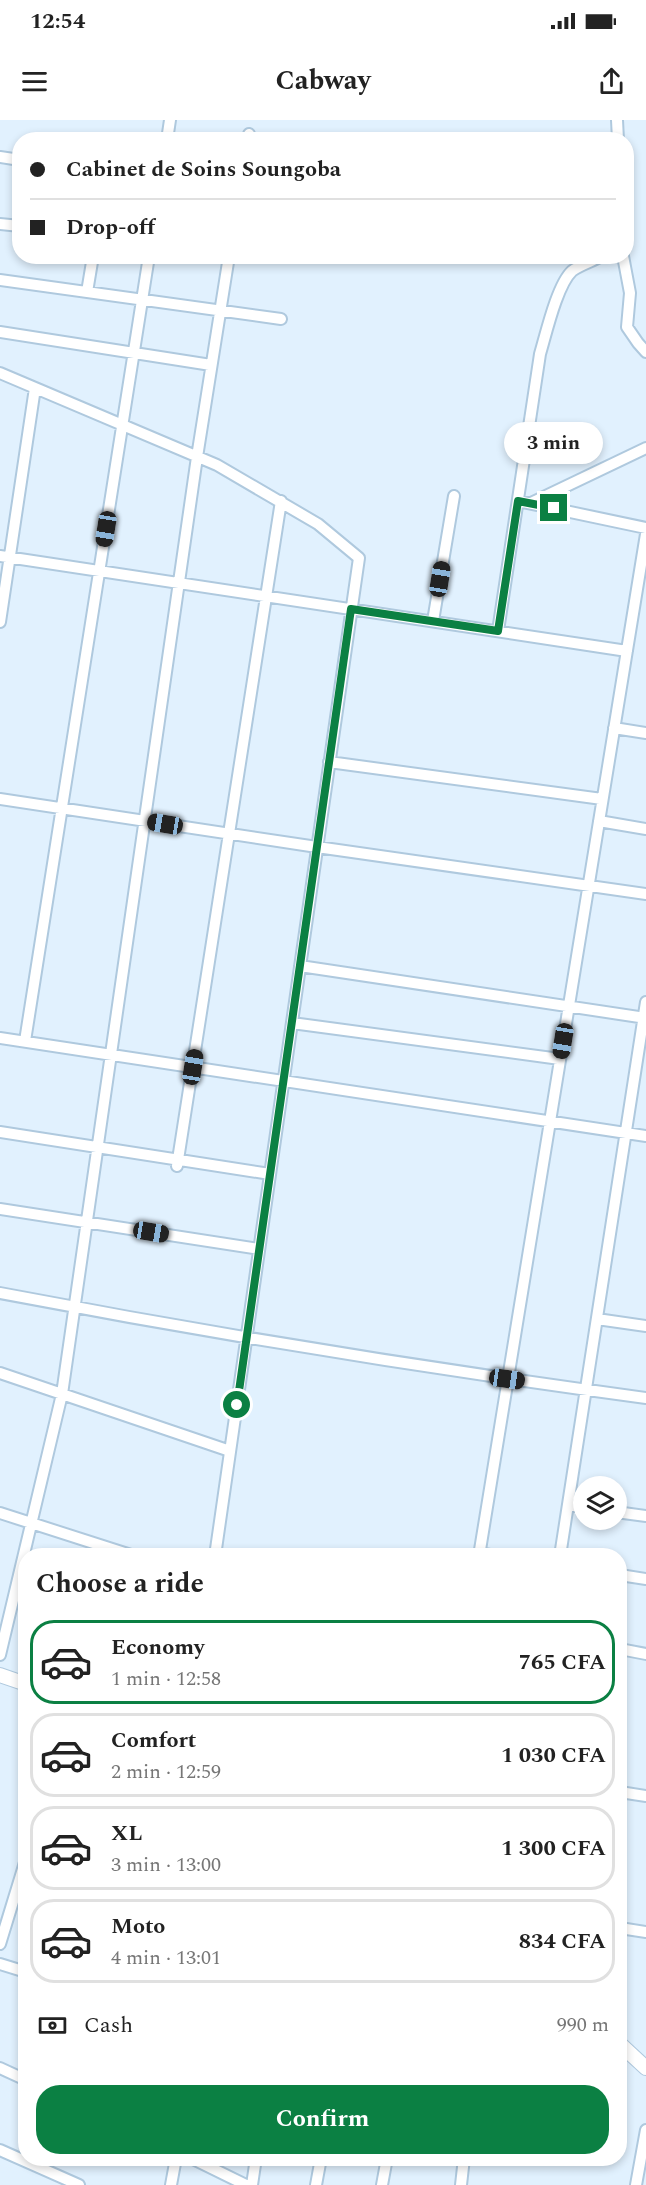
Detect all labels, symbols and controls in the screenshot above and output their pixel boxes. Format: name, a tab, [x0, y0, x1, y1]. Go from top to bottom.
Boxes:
text: 12:54	[30, 5, 85, 38]
text: Cabway	[275, 60, 371, 102]
icon: menu	[18, 65, 51, 98]
icon: share	[595, 65, 628, 98]
text: Cabinet de Soins Soungoba	[66, 153, 341, 186]
text: Drop-off	[66, 211, 155, 244]
callout: 3 min	[504, 421, 604, 463]
text: 3 min	[527, 428, 580, 458]
route end	[540, 494, 567, 521]
car	[94, 510, 118, 548]
car	[428, 560, 452, 598]
car	[146, 812, 184, 836]
car	[551, 1022, 575, 1060]
car	[181, 1048, 205, 1086]
car	[132, 1220, 170, 1244]
car	[488, 1368, 526, 1390]
route start	[223, 1391, 250, 1418]
map controls	[573, 1476, 627, 1530]
button: layers	[573, 1476, 627, 1530]
text: Choose a ride	[36, 1563, 204, 1605]
text: Economy	[111, 1631, 204, 1664]
icon: car	[39, 1635, 93, 1689]
text: 765 CFA	[519, 1646, 606, 1679]
text: 1 min · 12:58	[111, 1664, 221, 1694]
text: Comfort	[111, 1724, 196, 1757]
icon: car	[39, 1728, 93, 1782]
text: 1 030 CFA	[501, 1739, 606, 1772]
text: 2 min · 12:59	[111, 1757, 221, 1787]
text: XL	[111, 1817, 142, 1850]
icon: car	[39, 1821, 93, 1875]
text: 1 300 CFA	[501, 1832, 606, 1865]
text: 3 min · 13:00	[111, 1850, 221, 1880]
text: Moto	[111, 1910, 165, 1943]
icon: car	[39, 1914, 93, 1968]
text: 834 CFA	[519, 1925, 606, 1958]
text: 4 min · 13:01	[111, 1943, 221, 1973]
icon: cash	[36, 2009, 69, 2042]
text: Cash	[84, 2009, 133, 2042]
text: 990 m	[557, 2010, 609, 2040]
button: Confirm	[36, 2085, 609, 2154]

